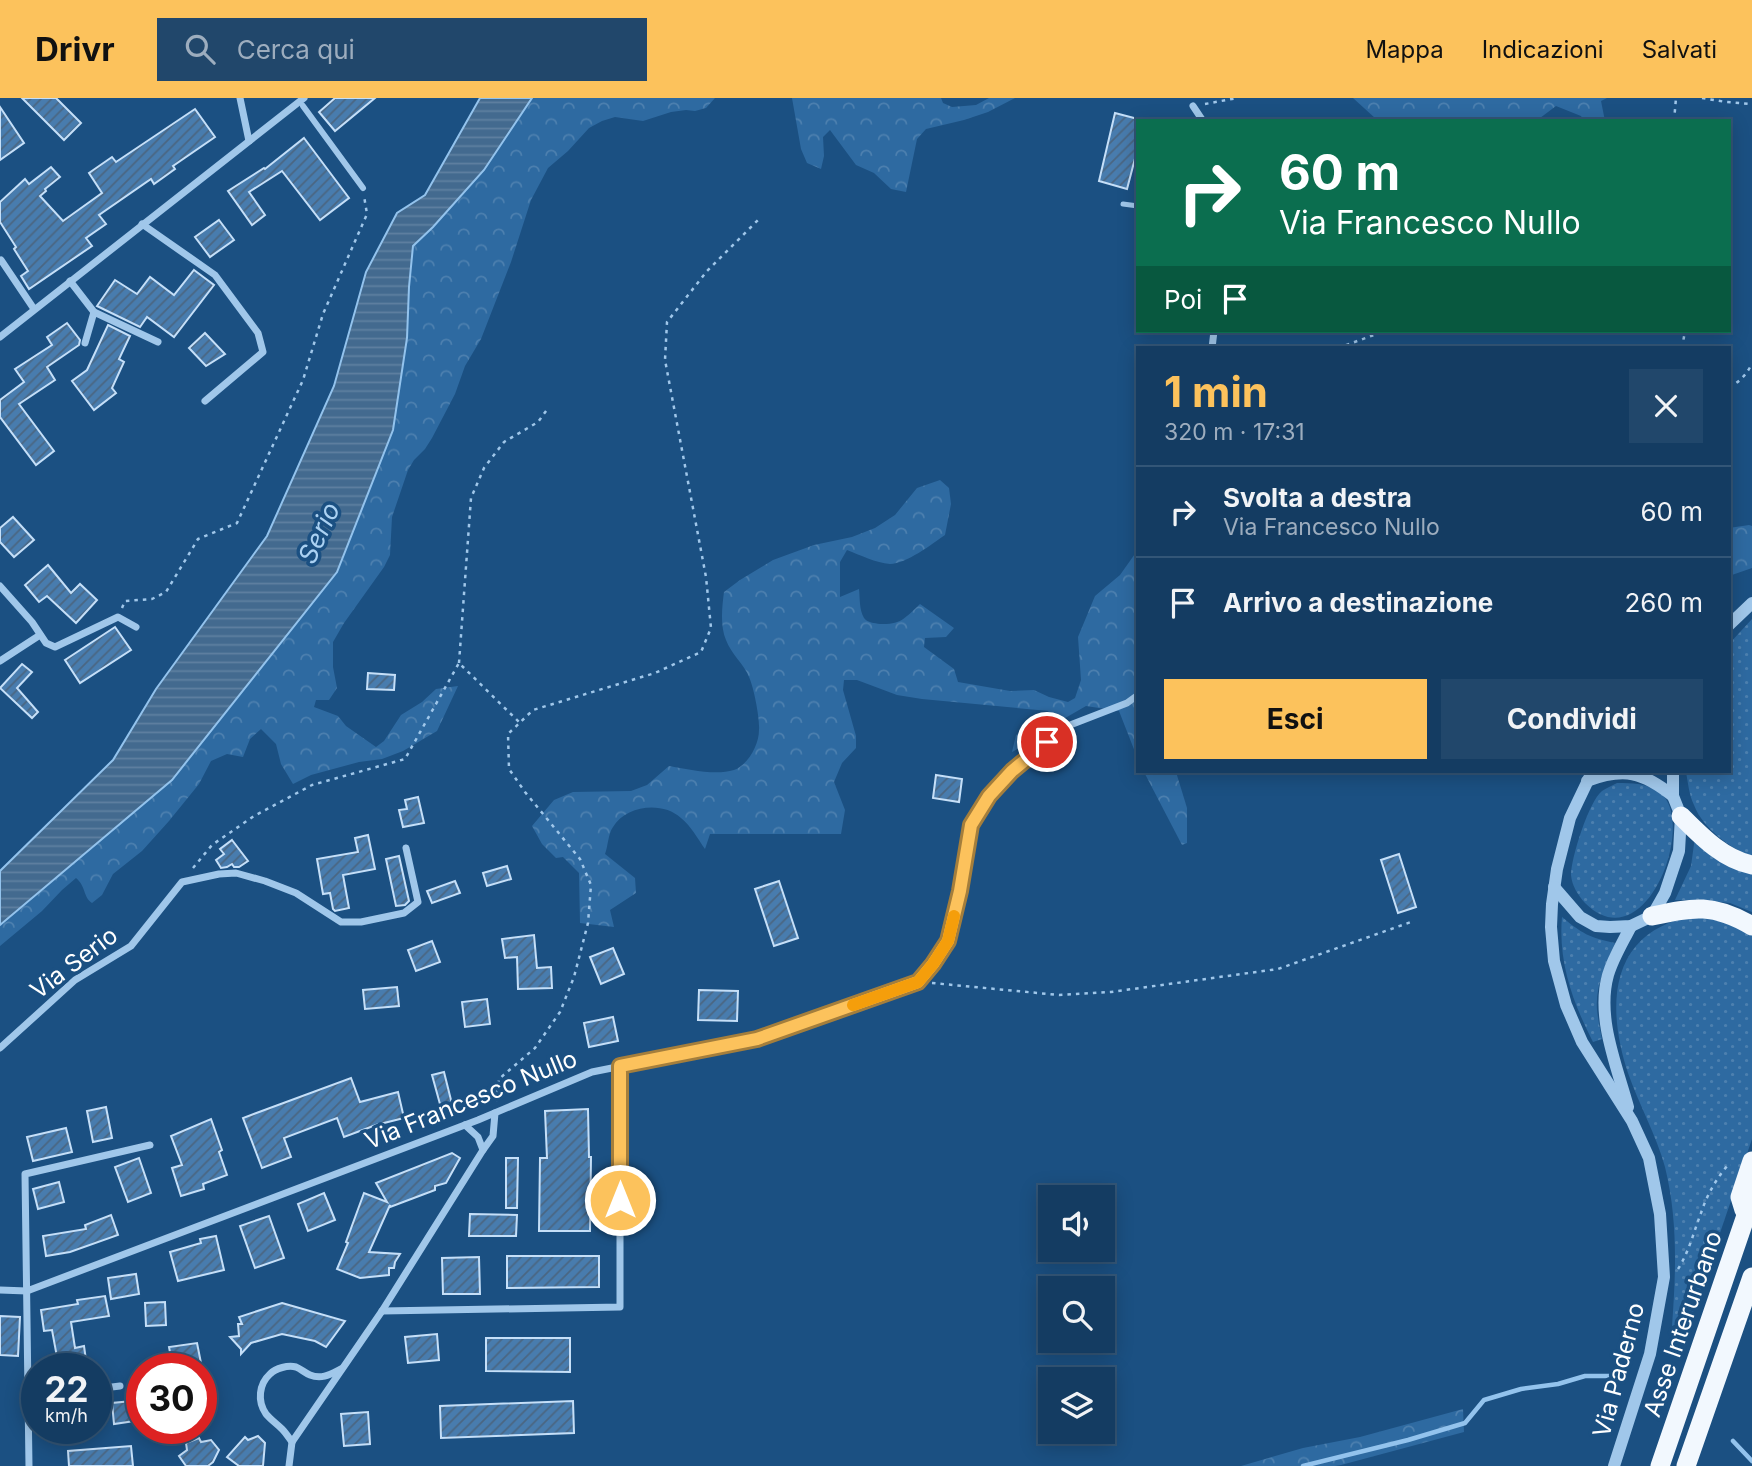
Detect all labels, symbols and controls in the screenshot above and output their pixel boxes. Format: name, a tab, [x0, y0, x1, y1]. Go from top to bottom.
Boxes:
search box	[157, 18, 647, 81]
text: Drivr	[35, 29, 115, 69]
icon: search	[181, 30, 219, 68]
text: Cerca qui	[237, 34, 355, 65]
text: Mappa	[1365, 35, 1444, 64]
text: Indicazioni	[1482, 35, 1604, 64]
text: Salvati	[1642, 35, 1717, 64]
text: 60 m	[1279, 143, 1400, 202]
icon: right	[1164, 147, 1255, 238]
text: Via Francesco Nullo	[1279, 203, 1581, 242]
icon: arrive	[1216, 280, 1254, 318]
text: Poi	[1164, 284, 1202, 315]
text: 1 min	[1164, 366, 1268, 417]
button: close	[1629, 369, 1703, 443]
text: 320 m · 17:31	[1164, 418, 1305, 446]
text: Svolta a destra	[1223, 482, 1412, 513]
icon: right	[1164, 493, 1202, 531]
text: 60 m	[1640, 496, 1703, 527]
water label: Serio	[291, 497, 346, 568]
text: Via Francesco Nullo	[1223, 513, 1440, 541]
icon: arrive	[1164, 584, 1202, 622]
text: Arrivo a destinazione	[1223, 587, 1493, 618]
text: 260 m	[1625, 587, 1703, 618]
button: Esci	[1164, 679, 1427, 759]
button: Condividi	[1441, 679, 1703, 759]
pin	[1017, 712, 1077, 772]
icon: arrive	[1028, 723, 1066, 761]
street label: Via Serio	[24, 920, 123, 1005]
street label: Via Francesco Nullo	[360, 1044, 581, 1155]
position arrow	[583, 1163, 657, 1237]
map controls	[1038, 1185, 1115, 1444]
button: sound	[1038, 1185, 1115, 1262]
street label: Asse Interurbano	[1637, 1227, 1728, 1421]
button: search	[1038, 1276, 1115, 1353]
street label: Via Paderno	[1587, 1299, 1650, 1440]
speed limit sign: 30	[126, 1353, 217, 1444]
button: layers	[1038, 1367, 1115, 1444]
text: 22	[44, 1368, 89, 1410]
text: km/h	[45, 1405, 88, 1426]

